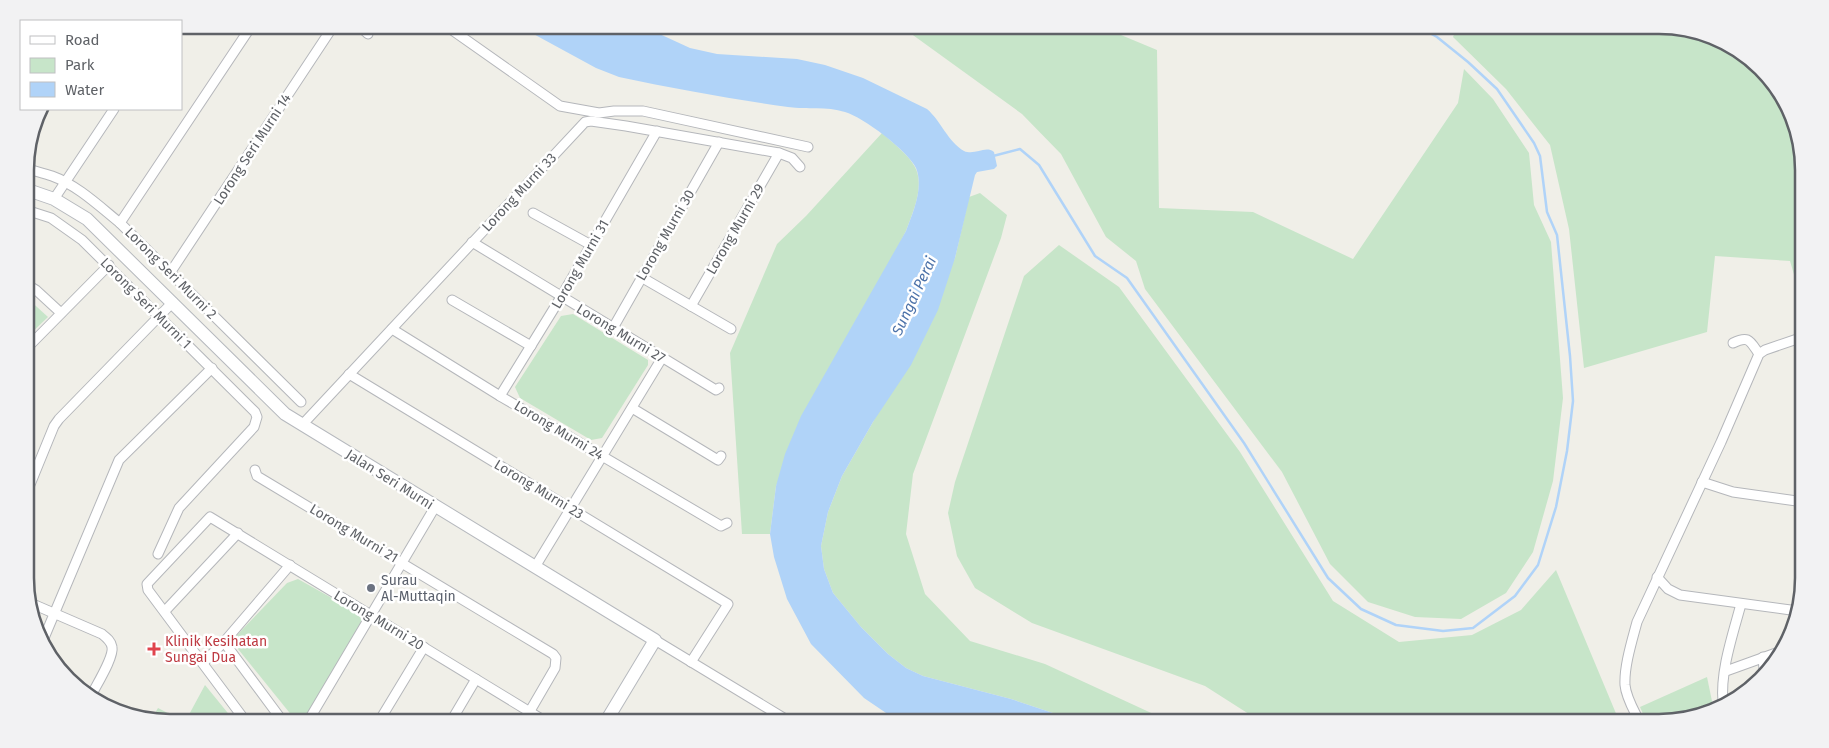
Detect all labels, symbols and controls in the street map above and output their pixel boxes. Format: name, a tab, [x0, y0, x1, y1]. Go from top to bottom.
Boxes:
legend	[20, 20, 182, 110]
text: Road	[65, 31, 100, 49]
text: Park	[65, 56, 95, 74]
text: Water	[65, 81, 104, 99]
street label: Lorong Seri Murni 14	[210, 90, 295, 208]
street label: Lorong Murni 33	[479, 149, 560, 235]
street label: Lorong Murni 29	[703, 181, 768, 277]
street label: Lorong Murni 30	[633, 187, 698, 284]
street label: Lorong Murni 31	[548, 217, 613, 312]
street label: Lorong Seri Murni 2	[121, 224, 220, 323]
street label: Lorong Seri Murni 1	[97, 254, 195, 352]
water label: Sungai Perai	[888, 254, 940, 339]
street label: Lorong Murni 27	[573, 300, 668, 367]
street label: Lorong Murni 24	[511, 397, 607, 464]
street label: Jalan Seri Murni	[343, 446, 437, 513]
street label: Lorong Murni 23	[491, 456, 587, 523]
street label: Lorong Murni 21	[306, 500, 401, 566]
place label: Surau Al-Muttaqin	[381, 572, 456, 605]
marker: Surau Al-Muttaqin	[365, 582, 377, 594]
street label: Lorong Murni 20	[331, 587, 427, 654]
place label: Klinik Kesihatan Sungai Dua	[165, 633, 267, 666]
marker: Klinik Kesihatan Sungai Dua	[147, 642, 161, 656]

